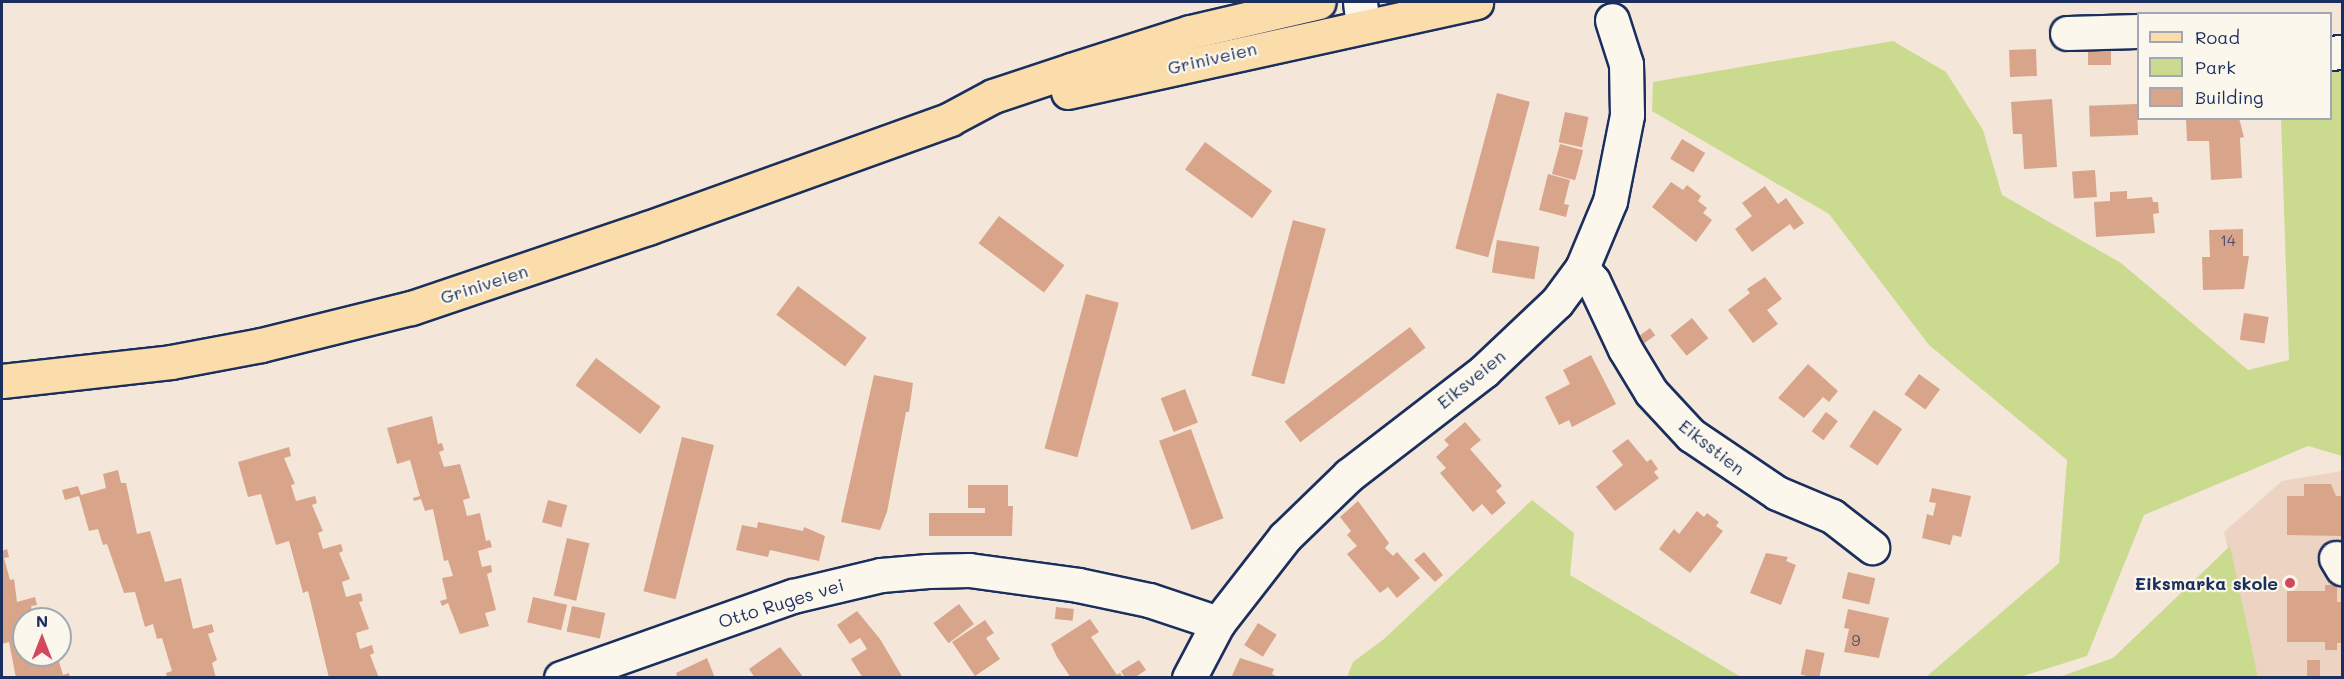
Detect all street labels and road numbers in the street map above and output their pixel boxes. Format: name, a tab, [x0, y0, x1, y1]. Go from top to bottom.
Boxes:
street label: Griniveien	[1165, 37, 1259, 79]
street label: Griniveien	[438, 260, 530, 308]
street label: Eiksveien	[1433, 345, 1509, 413]
street label: Eiksstien	[1675, 415, 1749, 479]
street label: Otto Ruges vei	[716, 574, 846, 632]

